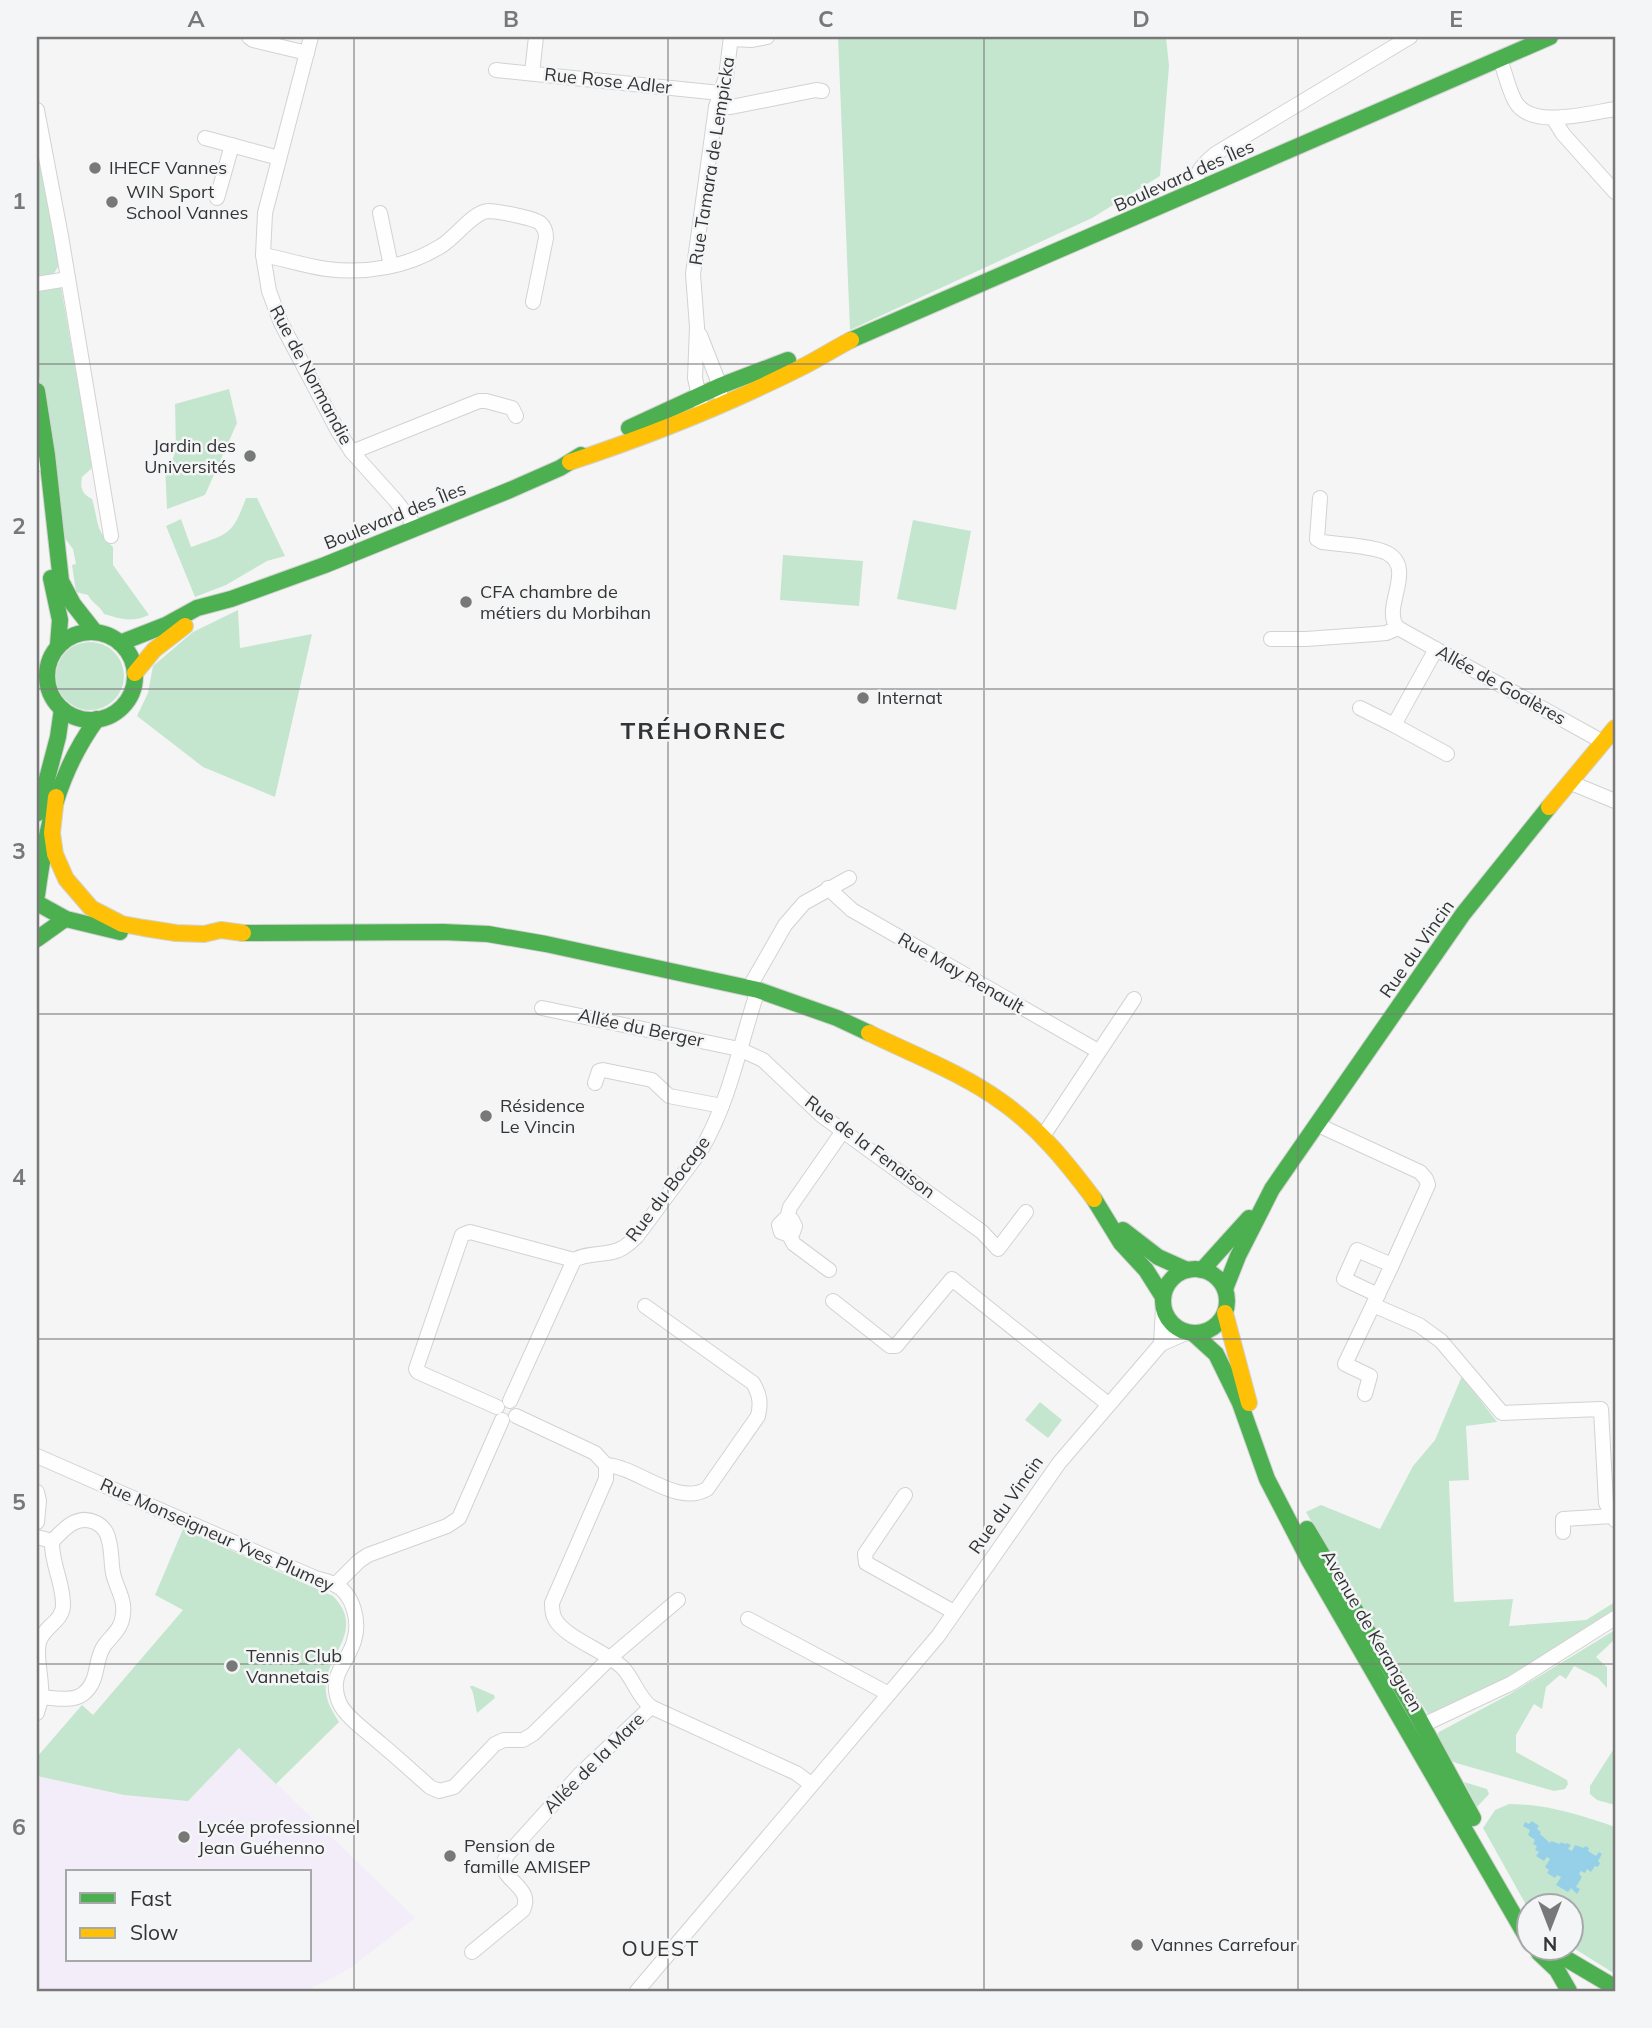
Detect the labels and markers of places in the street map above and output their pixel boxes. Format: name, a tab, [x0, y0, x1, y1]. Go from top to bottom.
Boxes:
place label: IHECF Vannes	[109, 156, 227, 179]
marker: IHECF Vannes	[87, 160, 103, 176]
place label: WIN Sport School Vannes	[126, 180, 248, 224]
marker: WIN Sport School Vannes	[104, 194, 120, 210]
place label: Jardin des Universités	[144, 434, 236, 478]
marker: Jardin des Universités	[242, 448, 258, 464]
place label: CFA chambre de métiers du Morbihan	[480, 580, 651, 624]
marker: CFA chambre de métiers du Morbihan	[458, 594, 474, 610]
place label: Internat	[877, 686, 942, 709]
marker: Internat	[855, 690, 871, 706]
place label: Résidence Le Vincin	[500, 1094, 585, 1138]
marker: Résidence Le Vincin	[478, 1108, 494, 1124]
place label: Tennis Club Vannetais	[246, 1644, 342, 1688]
marker: Tennis Club Vannetais	[224, 1658, 240, 1674]
place label: Lycée professionnel Jean Guéhenno	[198, 1815, 360, 1859]
marker: Lycée professionnel Jean Guéhenno	[176, 1829, 192, 1845]
place label: Pension de famille AMISEP	[464, 1834, 591, 1878]
marker: Pension de famille AMISEP	[442, 1848, 458, 1864]
place label: Vannes Carrefour	[1151, 1933, 1297, 1956]
marker: Vannes Carrefour	[1129, 1937, 1145, 1953]

